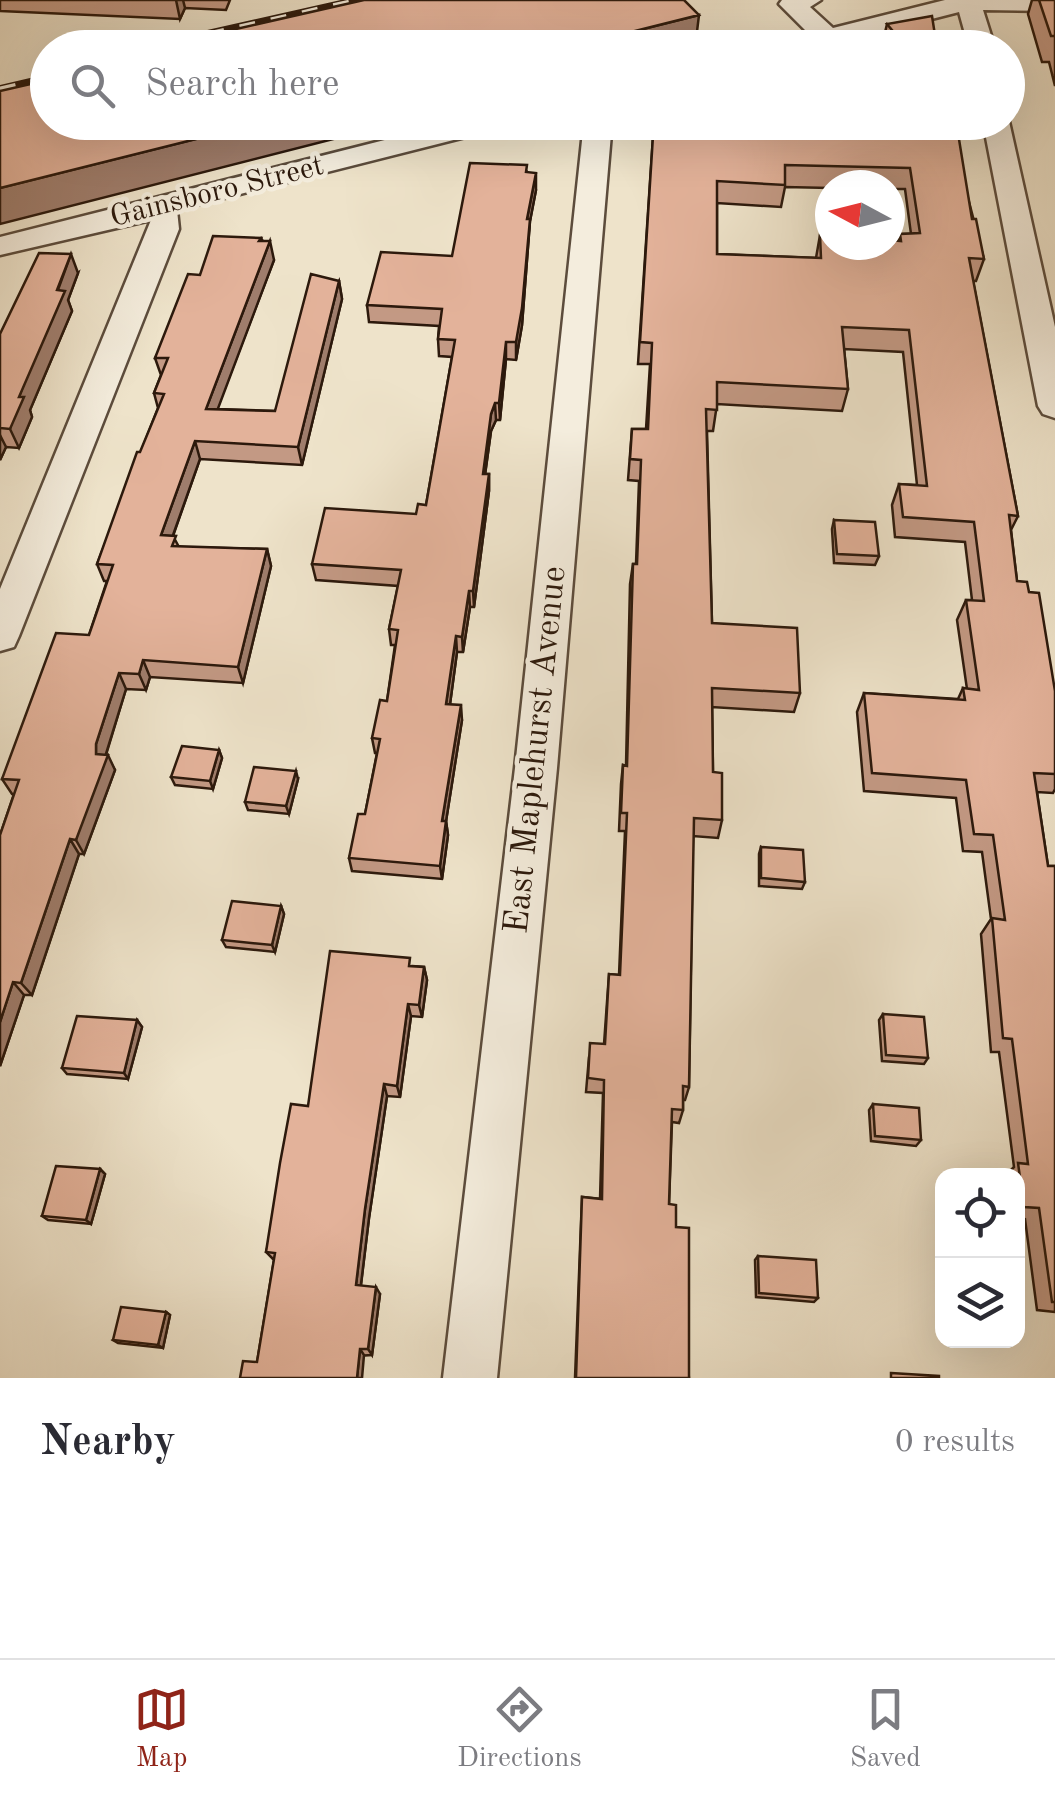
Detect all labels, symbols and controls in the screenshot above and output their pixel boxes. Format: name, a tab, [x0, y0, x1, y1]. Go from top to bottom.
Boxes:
search box	[30, 30, 1025, 140]
icon: search	[65, 58, 120, 113]
text: Search here	[145, 66, 340, 104]
street label: Gainsboro Street	[107, 151, 327, 233]
north arrow	[815, 170, 905, 260]
street label: East Maplehurst Avenue	[499, 564, 573, 936]
map controls	[935, 1168, 1025, 1348]
button: locate	[935, 1168, 1025, 1258]
button: layers	[935, 1258, 1025, 1348]
text: Nearby	[40, 1422, 176, 1464]
text: 0 results	[895, 1427, 1015, 1459]
tab: Map	[134, 1682, 189, 1777]
tab: Directions	[457, 1682, 582, 1777]
tab: Saved	[850, 1682, 921, 1777]

